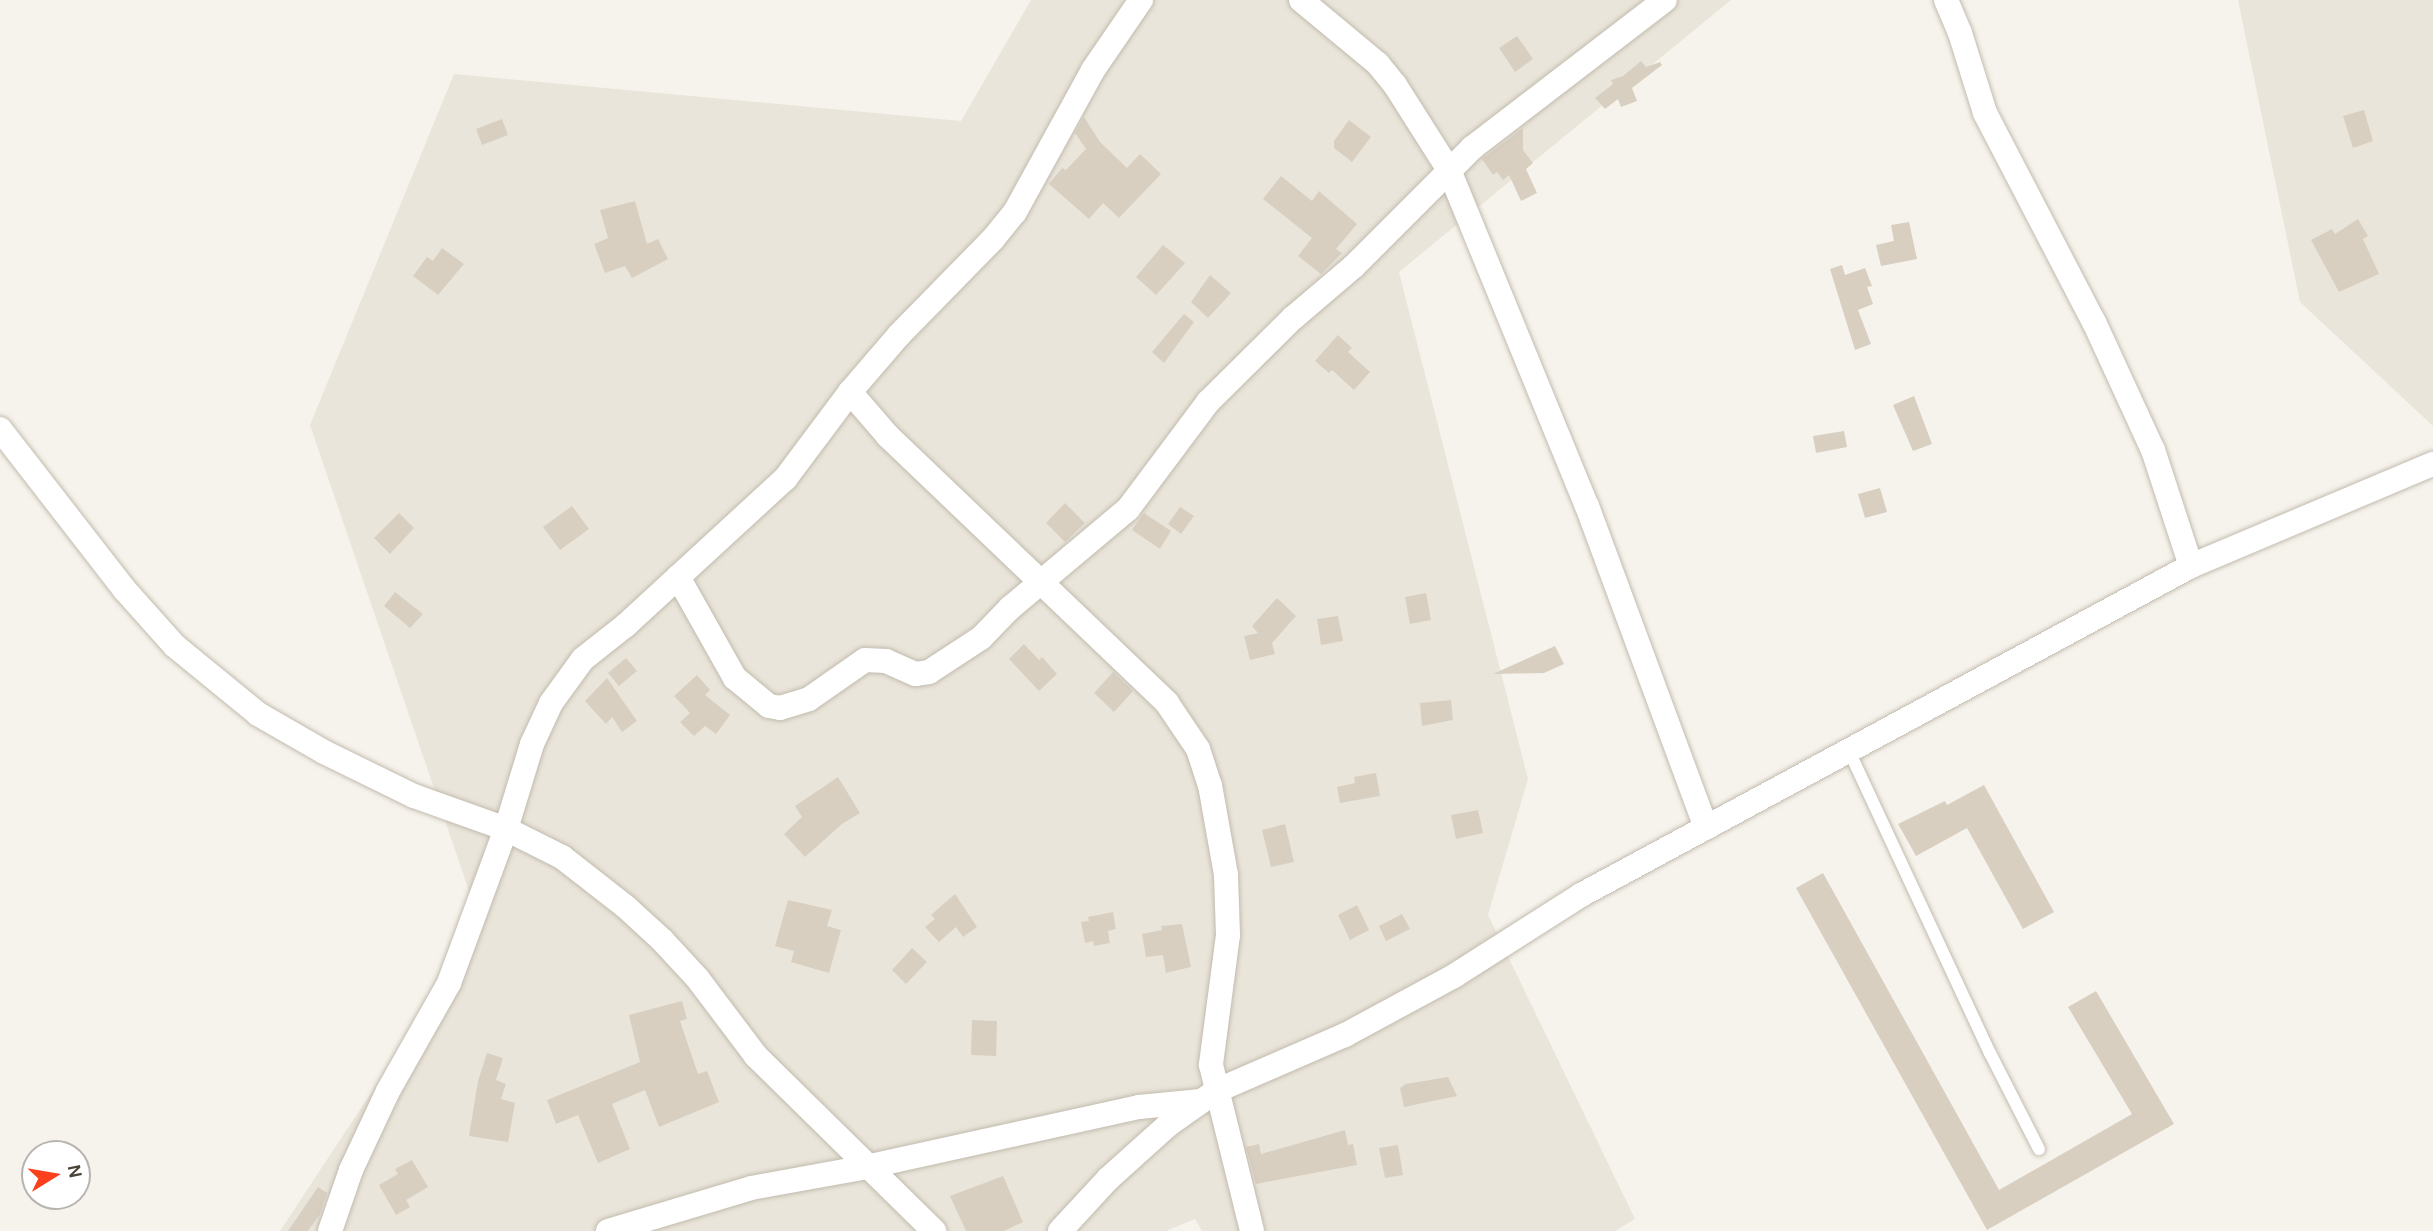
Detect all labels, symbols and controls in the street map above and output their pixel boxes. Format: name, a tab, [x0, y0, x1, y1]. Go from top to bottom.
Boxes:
north arrow	[21, 1140, 91, 1210]
text: N	[63, 1163, 87, 1180]

